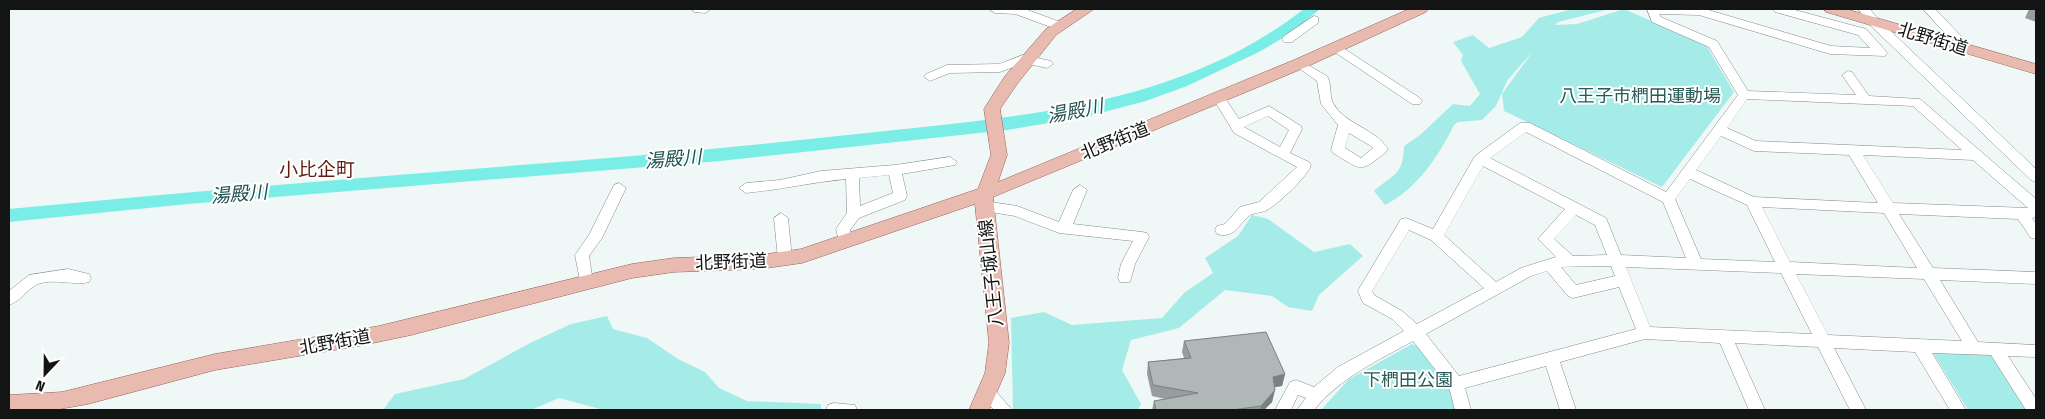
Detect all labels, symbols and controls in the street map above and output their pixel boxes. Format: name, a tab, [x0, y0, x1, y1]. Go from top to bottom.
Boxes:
street label: 北野街道	[1895, 18, 1971, 60]
park label: 八王子市椚田運動場	[1559, 85, 1721, 107]
water label: 湯殿川	[1045, 94, 1107, 128]
street label: 北野街道	[1078, 117, 1152, 165]
water label: 湯殿川	[644, 145, 704, 173]
district label: 小比企町	[279, 158, 355, 181]
water label: 湯殿川	[210, 180, 270, 208]
street label: 八王子城山線	[974, 218, 1008, 328]
street label: 北野街道	[695, 250, 767, 274]
street label: 北野街道	[298, 325, 372, 359]
north arrow	[20, 349, 70, 399]
park label: 下椚田公園	[1363, 369, 1453, 391]
text: N	[33, 376, 47, 395]

